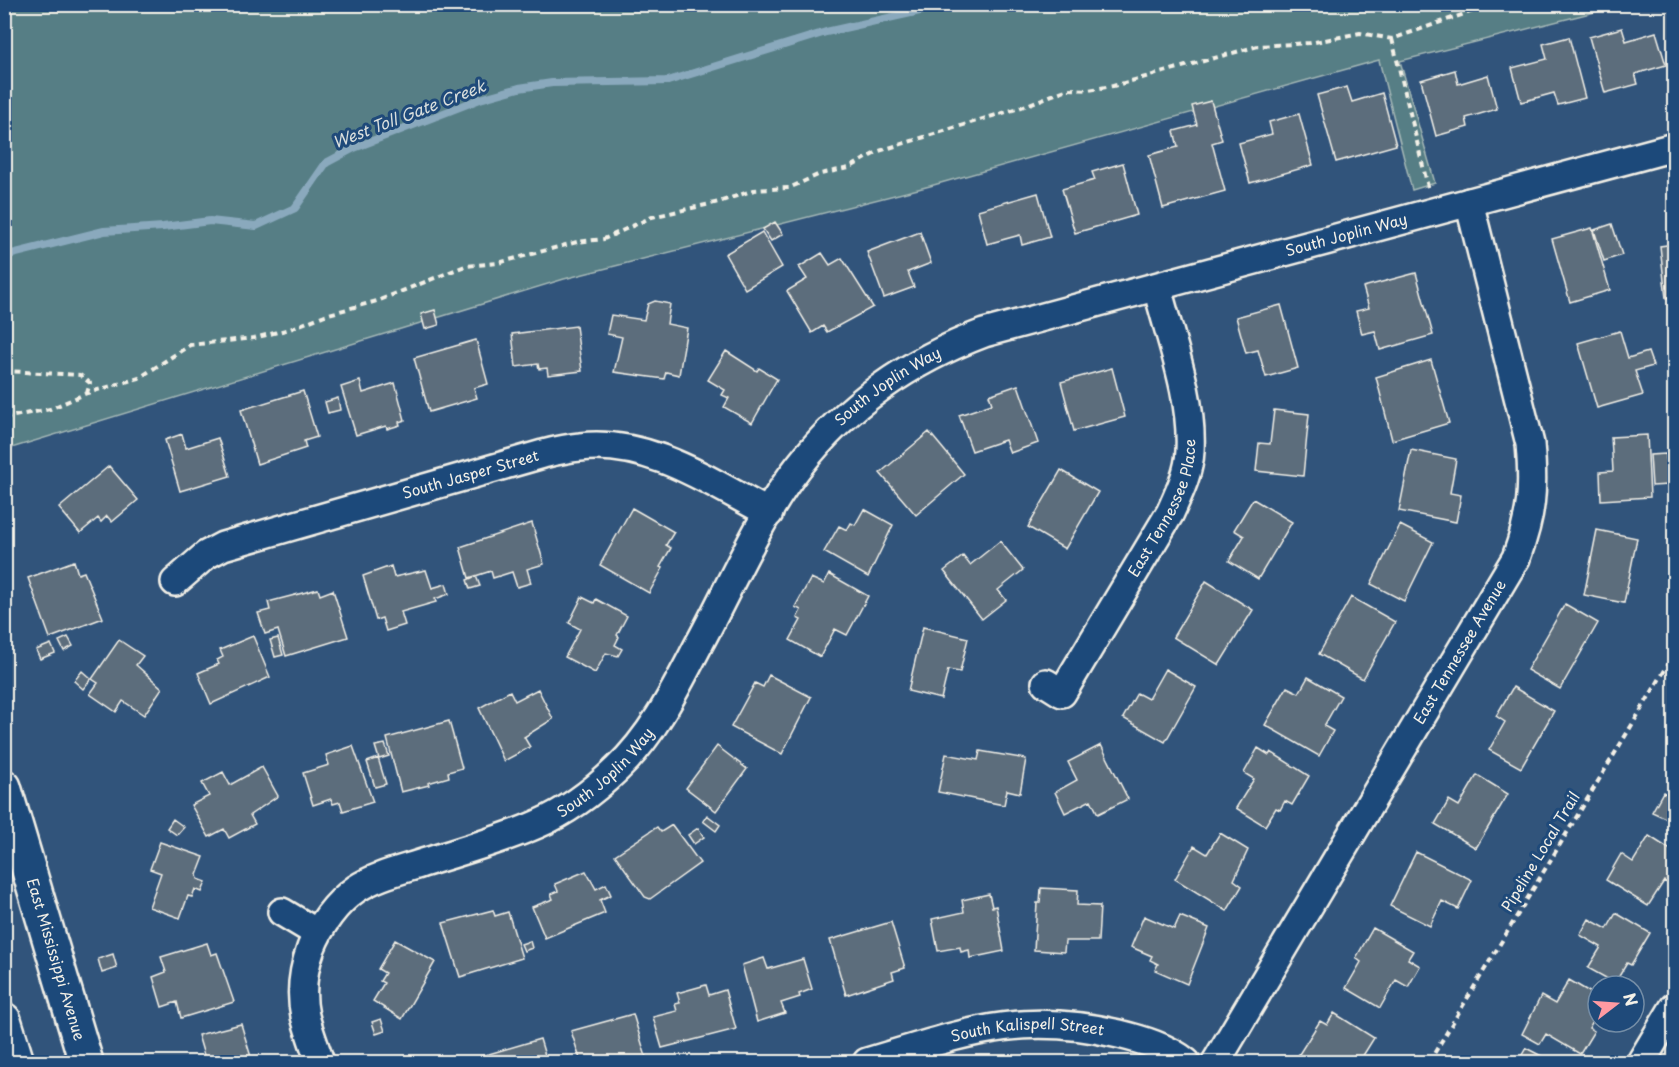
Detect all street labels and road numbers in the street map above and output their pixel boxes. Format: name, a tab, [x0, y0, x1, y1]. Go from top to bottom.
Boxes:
street label: South Joplin Way	[1283, 206, 1410, 261]
street label: South Joplin Way	[829, 340, 944, 430]
street label: East Tennessee Place	[1121, 439, 1200, 581]
street label: South Jasper Street	[399, 443, 541, 504]
street label: East Tennessee Avenue	[1407, 575, 1511, 728]
street label: South Joplin Way	[552, 722, 659, 822]
street label: Pipeline Local Trail	[1495, 787, 1585, 916]
street label: East Mississippi Avenue	[22, 875, 92, 1043]
street label: South Kalispell Street	[948, 1011, 1106, 1047]

